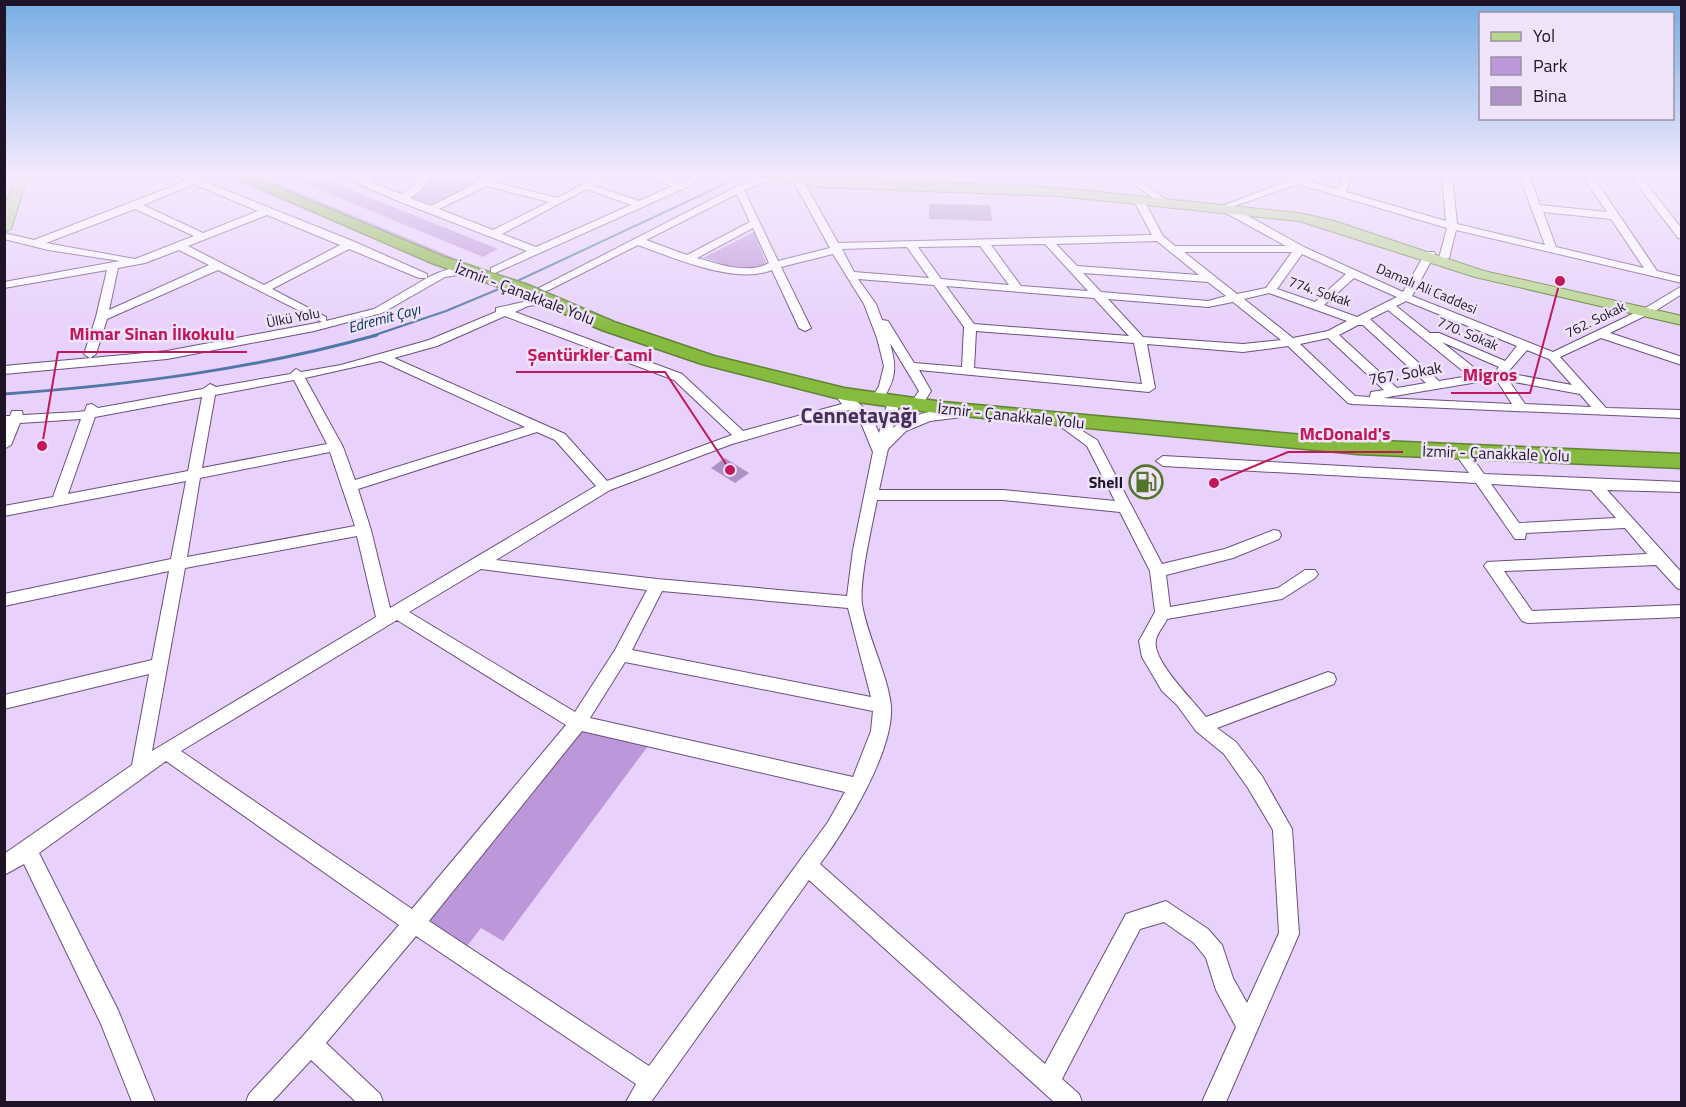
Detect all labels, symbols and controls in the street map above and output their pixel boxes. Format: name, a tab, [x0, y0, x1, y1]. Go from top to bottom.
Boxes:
legend	[1479, 12, 1674, 120]
text: Yol	[1533, 22, 1555, 49]
text: Park	[1533, 52, 1568, 79]
text: Bina	[1533, 82, 1567, 109]
street label: İzmir - Çanakkale Yolu	[452, 255, 598, 331]
street label: Damalı Ali Caddesi	[1373, 257, 1481, 319]
street label: 774. Sokak	[1286, 270, 1354, 312]
street label: 762. Sokak	[1561, 295, 1629, 343]
water label: Edremit Çayı	[345, 297, 424, 339]
street label: Ülkü Yolu	[264, 302, 322, 332]
street label: 770. Sokak	[1434, 311, 1502, 355]
callout: Mimar Sinan İlkokulu	[58, 316, 247, 352]
text: Mimar Sinan İlkokulu	[69, 320, 235, 347]
callout: Şentürkler Cami	[516, 336, 665, 372]
text: Şentürkler Cami	[528, 341, 652, 368]
street label: 767. Sokak	[1366, 355, 1444, 391]
callout: Migros	[1451, 357, 1530, 393]
text: Migros	[1463, 361, 1517, 388]
street label: İzmir - Çanakkale Yolu	[936, 395, 1086, 435]
district label: Cennetayağı	[800, 398, 918, 432]
callout: McDonald's	[1288, 416, 1403, 452]
text: McDonald's	[1299, 420, 1391, 447]
street label: İzmir - Çanakkale Yolu	[1422, 438, 1570, 468]
fuel station icon: Shell	[1128, 464, 1164, 500]
place label: Shell	[1089, 470, 1123, 494]

